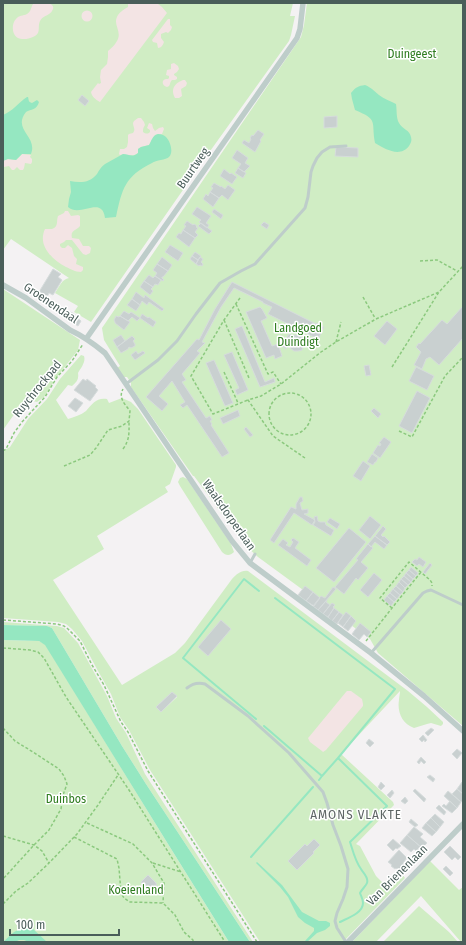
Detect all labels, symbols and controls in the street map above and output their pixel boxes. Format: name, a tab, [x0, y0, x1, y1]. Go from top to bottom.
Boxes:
park label: Duingeest	[388, 47, 437, 61]
street label: Buurtweg	[174, 145, 212, 191]
street label: Groenendaal	[21, 280, 81, 326]
park label: Landgoed Duindigt	[274, 321, 322, 349]
street label: Ruychrockpad	[10, 358, 64, 420]
street label: Waalsdorperlaan	[199, 477, 259, 553]
park label: Duinbos	[46, 792, 86, 806]
district label: AMONS VLAKTE	[310, 807, 402, 822]
street label: Van Brienenlaan	[364, 842, 430, 908]
park label: Koeienland	[108, 883, 164, 897]
scale bar	[10, 911, 119, 937]
text: 100 m	[16, 918, 45, 932]

